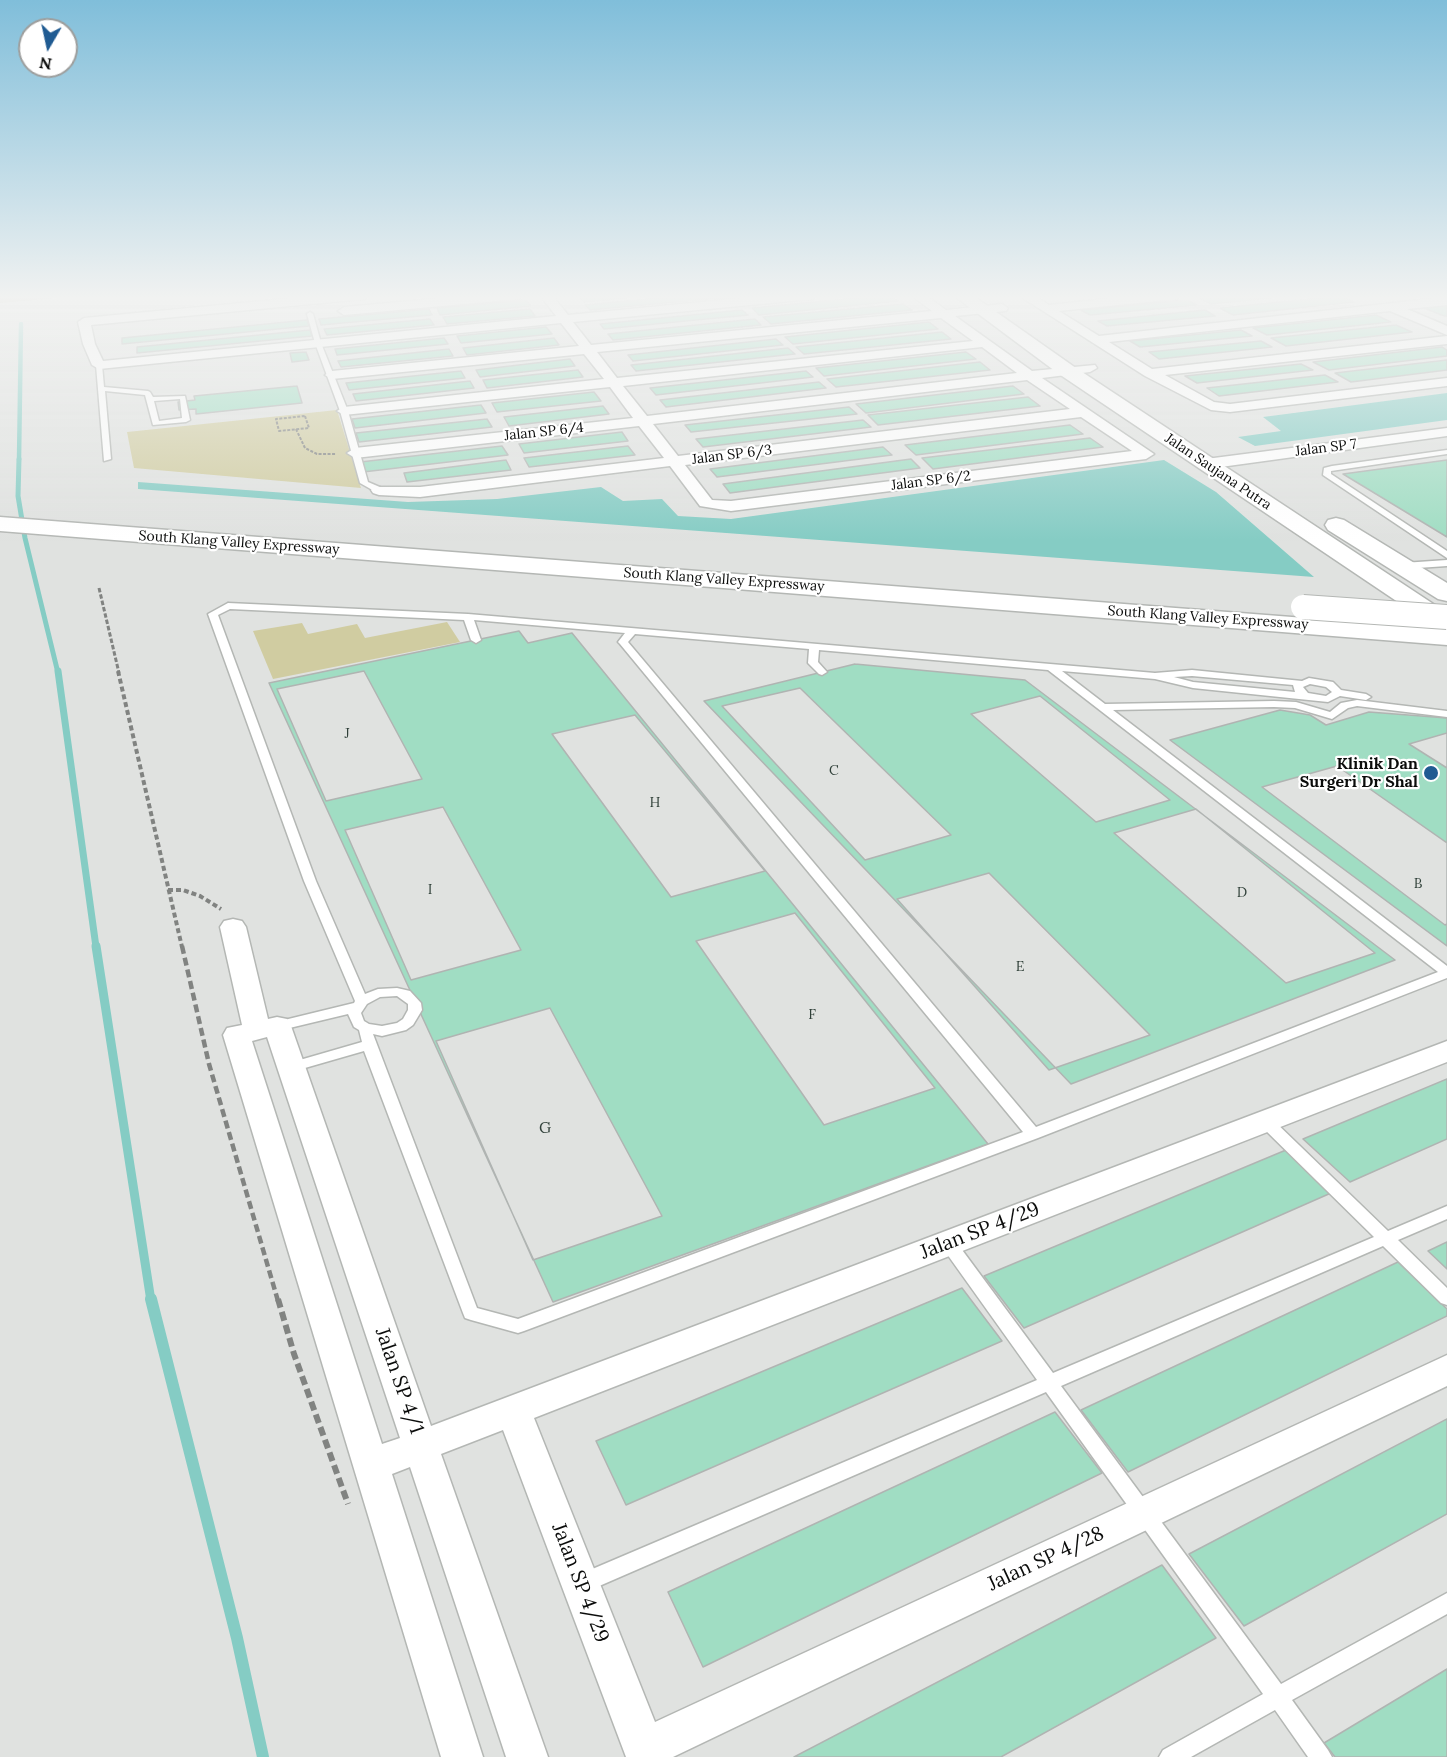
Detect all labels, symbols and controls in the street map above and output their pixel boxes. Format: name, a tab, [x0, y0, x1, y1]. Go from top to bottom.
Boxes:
north arrow	[18, 18, 78, 78]
text: N	[38, 53, 53, 75]
street label: Jalan SP 6/4	[503, 419, 585, 445]
street label: Jalan Saujana Putra	[1162, 430, 1274, 514]
street label: Jalan SP 7	[1294, 436, 1358, 460]
street label: Jalan SP 6/3	[691, 442, 773, 468]
street label: Jalan SP 6/2	[890, 468, 972, 494]
street label: South Klang Valley Expressway	[138, 528, 340, 558]
street label: South Klang Valley Expressway	[623, 565, 825, 595]
street label: South Klang Valley Expressway	[1107, 603, 1309, 633]
house number: J	[344, 726, 350, 742]
place label: Klinik Dan Surgeri Dr Shal	[1300, 754, 1418, 792]
house number: C	[829, 763, 839, 779]
marker: Klinik Dan Surgeri Dr Shal	[1422, 764, 1440, 782]
house number: H	[650, 795, 660, 811]
house number: B	[1414, 876, 1422, 892]
house number: I	[428, 882, 432, 898]
house number: D	[1237, 885, 1247, 901]
house number: E	[1016, 959, 1024, 975]
house number: F	[808, 1007, 816, 1023]
house number: G	[539, 1118, 551, 1138]
street label: Jalan SP 4/29	[917, 1197, 1043, 1265]
street label: Jalan SP 4/1	[370, 1325, 428, 1437]
street label: Jalan SP 4/29	[546, 1520, 614, 1646]
street label: Jalan SP 4/28	[984, 1522, 1108, 1596]

